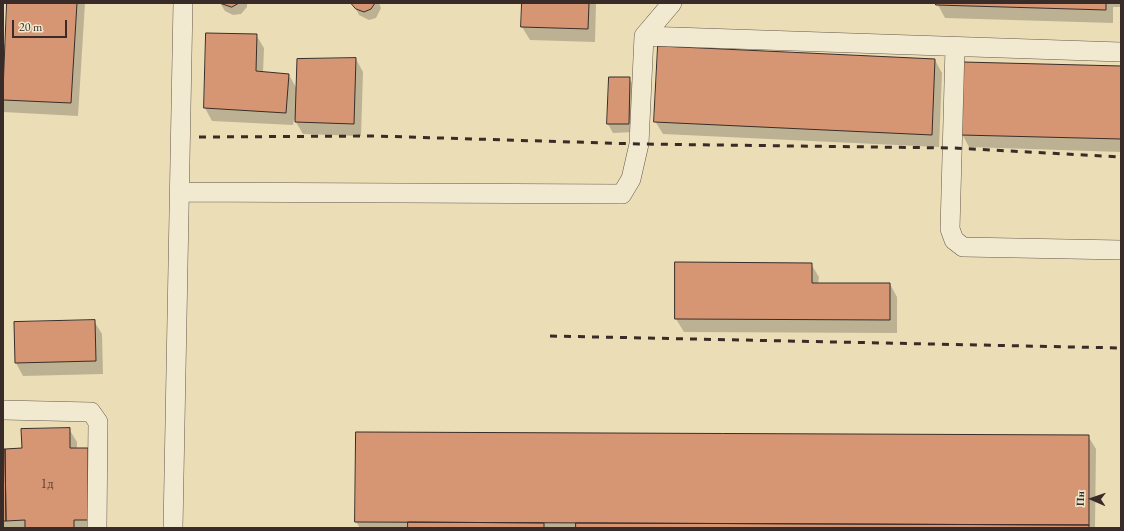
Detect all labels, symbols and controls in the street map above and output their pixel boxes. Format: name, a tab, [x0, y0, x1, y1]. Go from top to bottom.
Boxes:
scale bar	[14, 12, 69, 38]
text: 20 m	[19, 19, 42, 35]
house number: 1д	[40, 476, 54, 492]
north arrow	[1072, 479, 1112, 519]
text: Пн	[1073, 491, 1087, 506]

